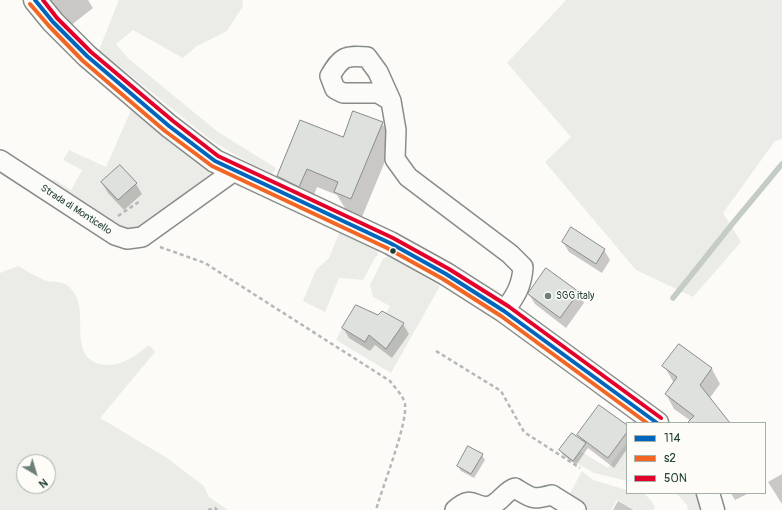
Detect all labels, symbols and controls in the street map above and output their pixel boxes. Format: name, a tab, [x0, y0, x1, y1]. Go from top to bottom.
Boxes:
street label: Strada di Monticello	[38, 182, 114, 238]
unlabelled marker	[388, 246, 398, 256]
place label: SGG italy	[556, 290, 594, 302]
marker: SGG italy	[543, 291, 553, 301]
legend	[626, 422, 766, 494]
text: 114	[664, 431, 680, 446]
text: s2	[664, 451, 676, 466]
north arrow	[16, 454, 56, 494]
text: 50N	[664, 471, 687, 486]
text: N	[36, 476, 50, 490]

